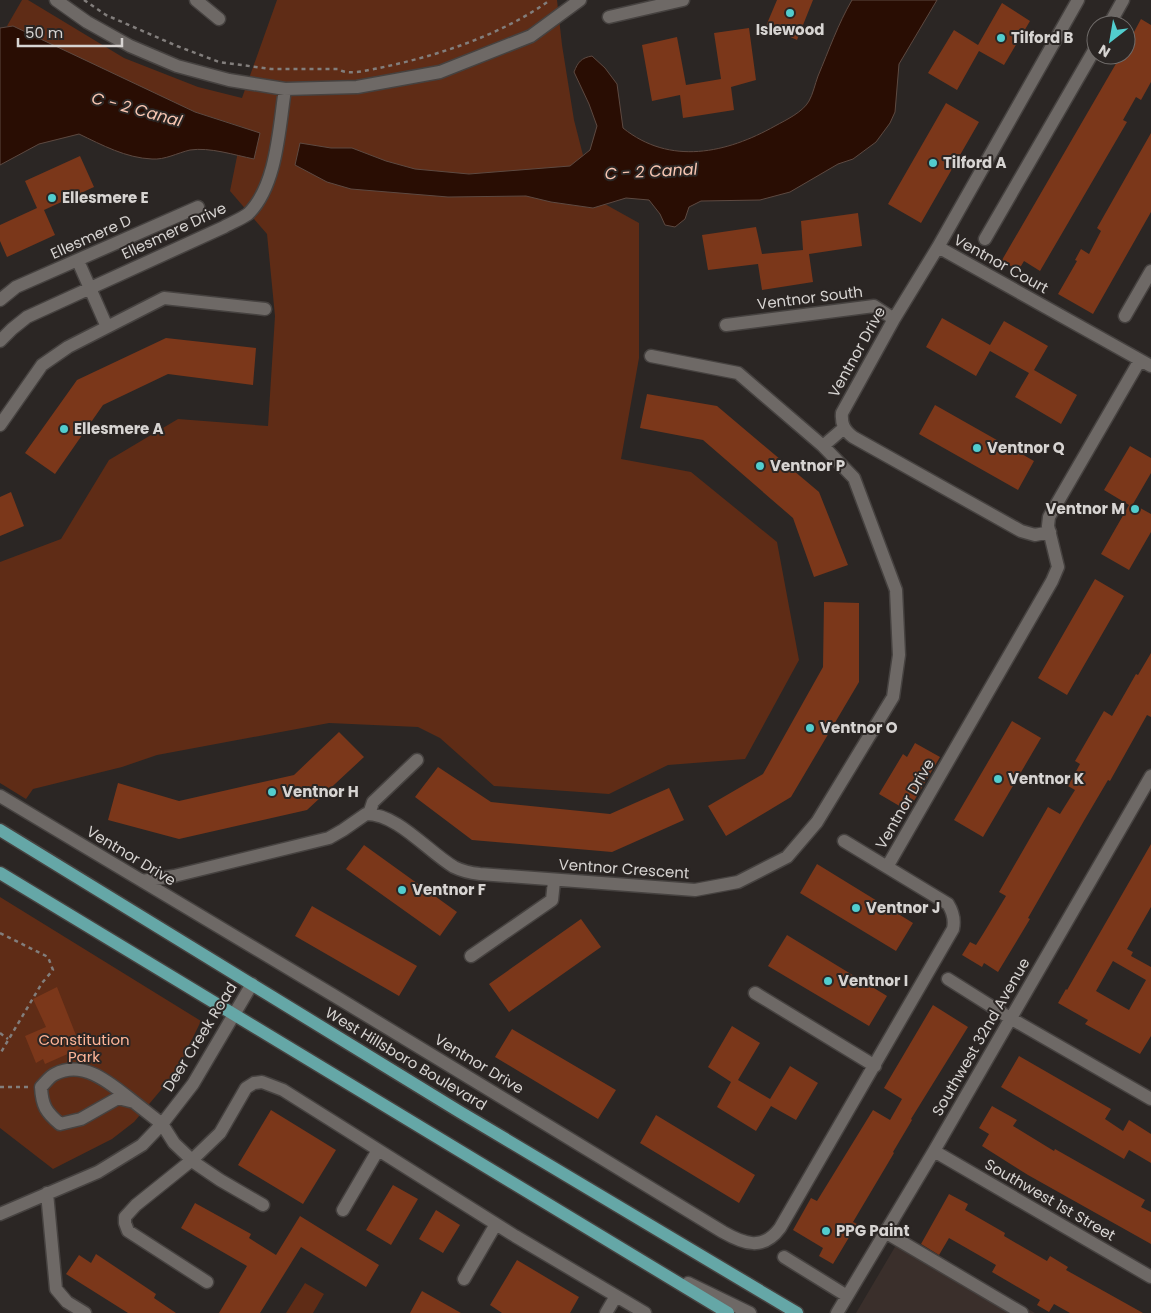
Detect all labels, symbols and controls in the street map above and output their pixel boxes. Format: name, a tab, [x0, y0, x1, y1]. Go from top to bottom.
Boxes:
marker: Islewood	[784, 7, 796, 19]
scale bar	[18, 15, 121, 47]
north arrow	[1086, 15, 1136, 65]
place label: Islewood	[756, 19, 824, 40]
text: 50 m	[25, 22, 63, 43]
place label: Tilford B	[1011, 27, 1073, 48]
marker: Tilford B	[995, 32, 1007, 44]
text: N	[1095, 40, 1114, 62]
water label: C - 2 Canal	[89, 86, 185, 133]
place label: Tilford A	[943, 152, 1007, 173]
marker: Tilford A	[927, 157, 939, 169]
water label: C - 2 Canal	[604, 158, 698, 185]
place label: Ellesmere E	[62, 187, 149, 208]
marker: Ellesmere E	[46, 192, 58, 204]
street label: Ellesmere Drive	[118, 197, 230, 264]
street label: Ellesmere D	[47, 209, 135, 264]
street label: Ventnor Court	[950, 229, 1052, 298]
street label: Ventnor South	[756, 281, 864, 314]
street label: Ventnor Drive	[823, 303, 890, 401]
place label: Ellesmere A	[74, 418, 164, 439]
marker: Ellesmere A	[58, 423, 70, 435]
place label: Ventnor Q	[987, 437, 1065, 458]
marker: Ventnor Q	[971, 442, 983, 454]
place label: Ventnor P	[770, 455, 845, 476]
marker: Ventnor P	[754, 460, 766, 472]
place label: Ventnor M	[1046, 498, 1125, 519]
marker: Ventnor M	[1129, 503, 1141, 515]
place label: Ventnor O	[820, 717, 898, 738]
marker: Ventnor O	[804, 722, 816, 734]
street label: Ventnor Drive	[870, 755, 939, 853]
place label: Ventnor K	[1008, 768, 1085, 789]
marker: Ventnor K	[992, 773, 1004, 785]
place label: Ventnor H	[282, 781, 359, 802]
marker: Ventnor H	[266, 786, 278, 798]
street label: Ventnor Drive	[83, 821, 180, 891]
street label: Ventnor Crescent	[558, 853, 690, 884]
place label: Ventnor F	[412, 879, 486, 900]
marker: Ventnor F	[396, 884, 408, 896]
place label: Ventnor J	[866, 897, 940, 918]
marker: Ventnor J	[850, 902, 862, 914]
street label: Southwest 32nd Avenue	[927, 954, 1035, 1120]
place label: Ventnor I	[838, 970, 908, 991]
marker: Ventnor I	[822, 975, 834, 987]
street label: Deer Creek Road	[157, 978, 242, 1095]
street label: West Hillsboro Boulevard	[322, 1002, 491, 1115]
park label: Constitution Park	[38, 1029, 130, 1067]
street label: Ventnor Drive	[431, 1029, 528, 1099]
street label: Southwest 1st Street	[981, 1153, 1120, 1246]
place label: PPG Paint	[836, 1220, 910, 1241]
marker: PPG Paint	[820, 1225, 832, 1237]

